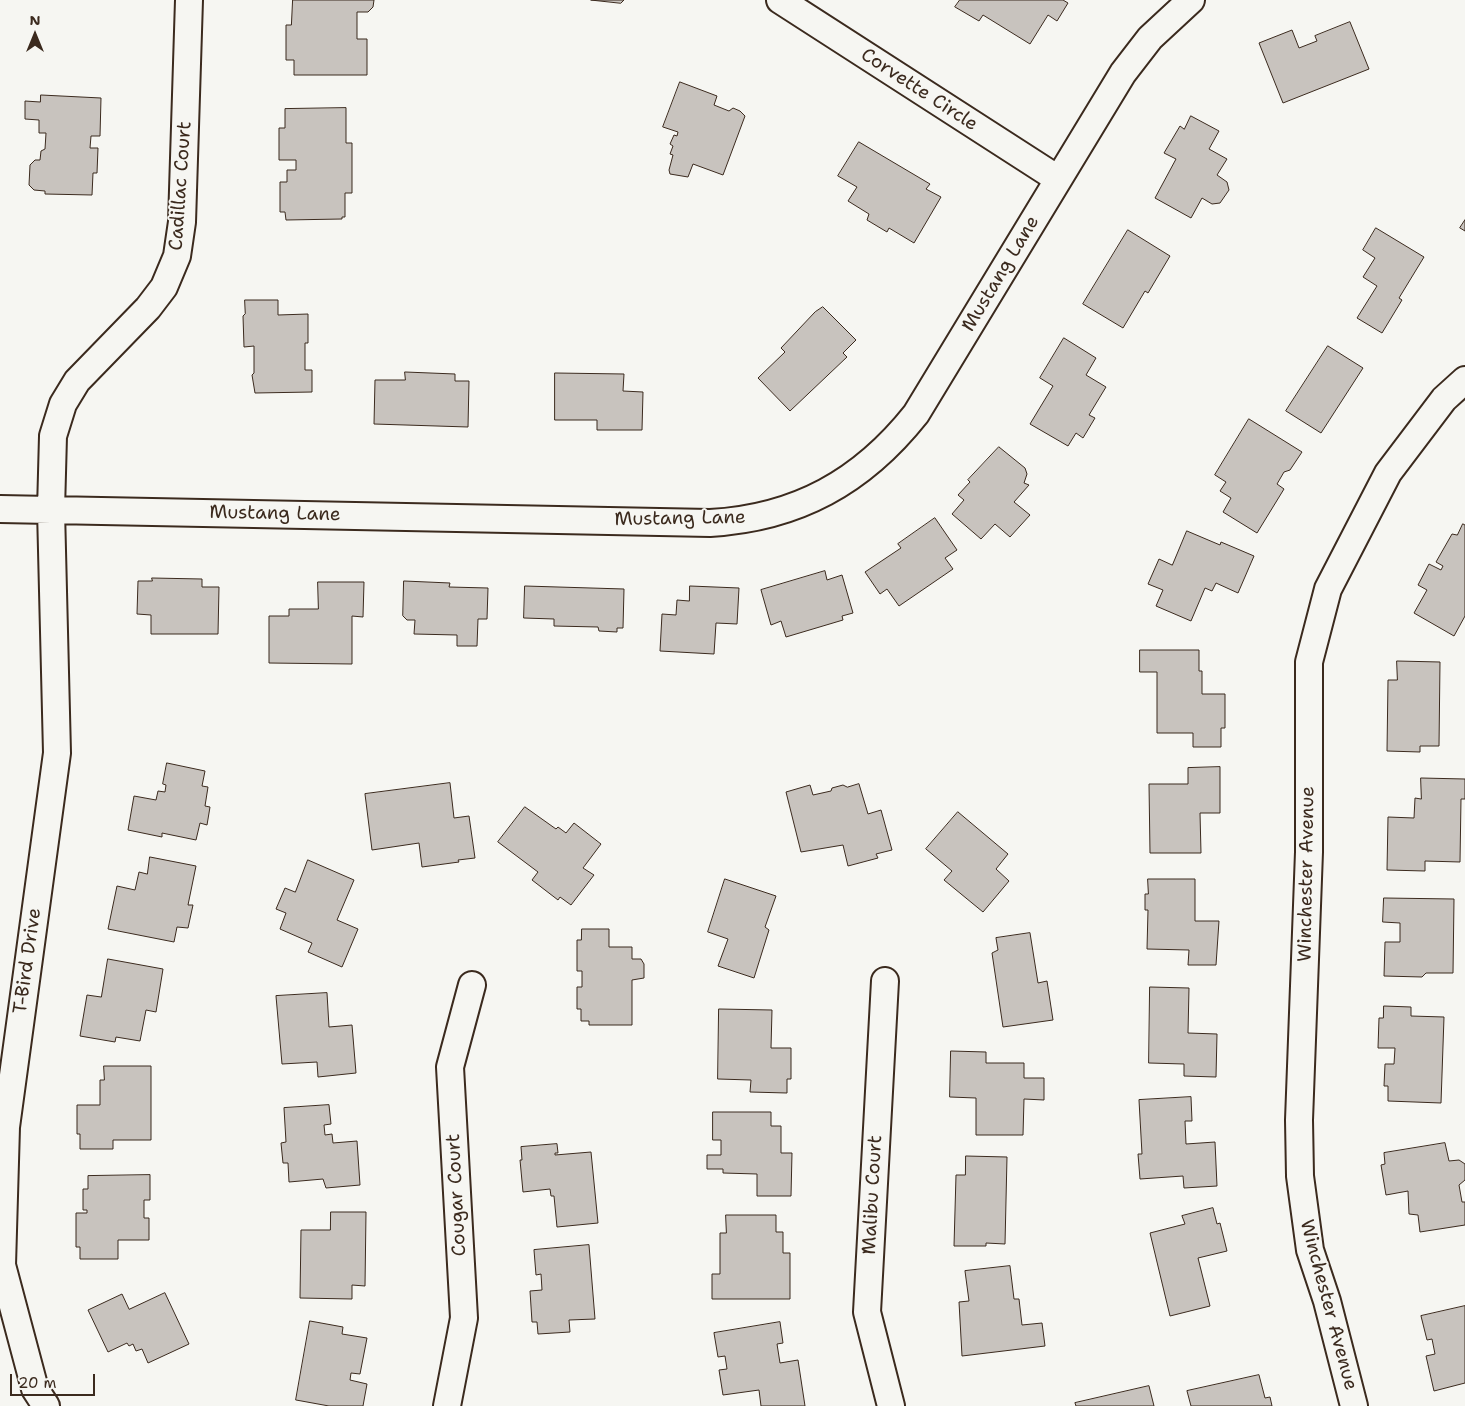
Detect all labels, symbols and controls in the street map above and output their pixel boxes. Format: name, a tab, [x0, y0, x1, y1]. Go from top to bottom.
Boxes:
north arrow	[10, 10, 60, 60]
text: N	[29, 11, 41, 29]
street label: Corvette Circle	[856, 44, 982, 136]
street label: Cadillac Court	[165, 121, 197, 251]
street label: Mustang Lane	[957, 212, 1045, 336]
street label: Mustang Lane	[209, 501, 341, 527]
street label: Mustang Lane	[614, 506, 746, 532]
street label: Winchester Avenue	[1294, 786, 1320, 962]
street label: T-Bird Drive	[9, 907, 47, 1015]
street label: Cougar Court	[442, 1133, 472, 1257]
street label: Malibu Court	[858, 1135, 888, 1255]
street label: Winchester Avenue	[1294, 1217, 1362, 1393]
scale bar	[12, 1364, 98, 1396]
text: 20 m	[18, 1373, 57, 1393]

